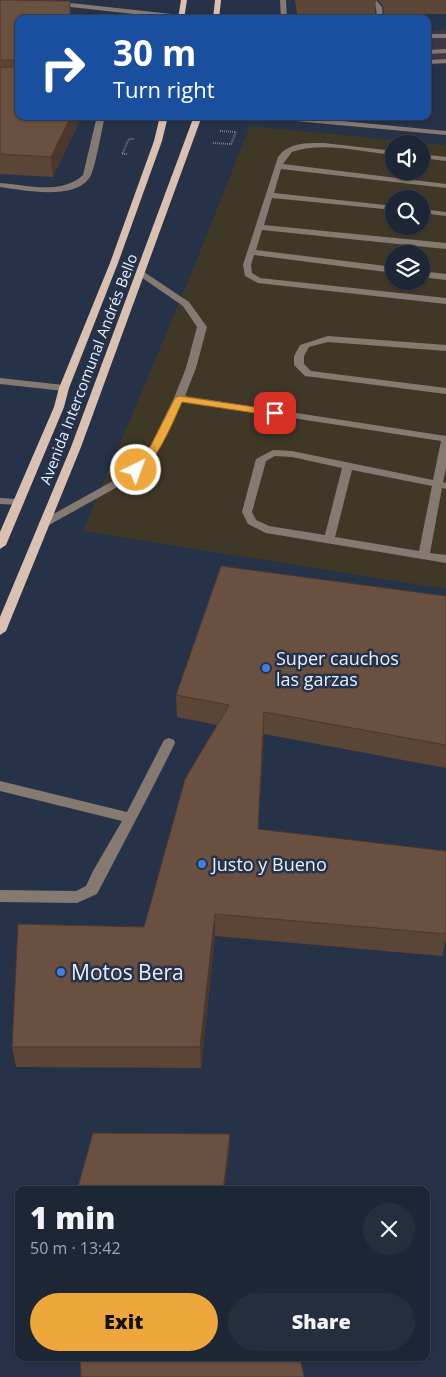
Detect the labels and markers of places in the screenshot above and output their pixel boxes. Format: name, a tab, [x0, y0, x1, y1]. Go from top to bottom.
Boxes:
pin	[254, 392, 296, 434]
place label: Super cauchos las garzas	[276, 646, 399, 691]
marker: Super cauchos las garzas	[260, 662, 272, 674]
place label: Justo y Bueno	[210, 852, 327, 876]
marker: Justo y Bueno	[196, 858, 208, 870]
place label: Motos Bera	[71, 958, 184, 986]
marker: Motos Bera	[55, 966, 67, 978]

